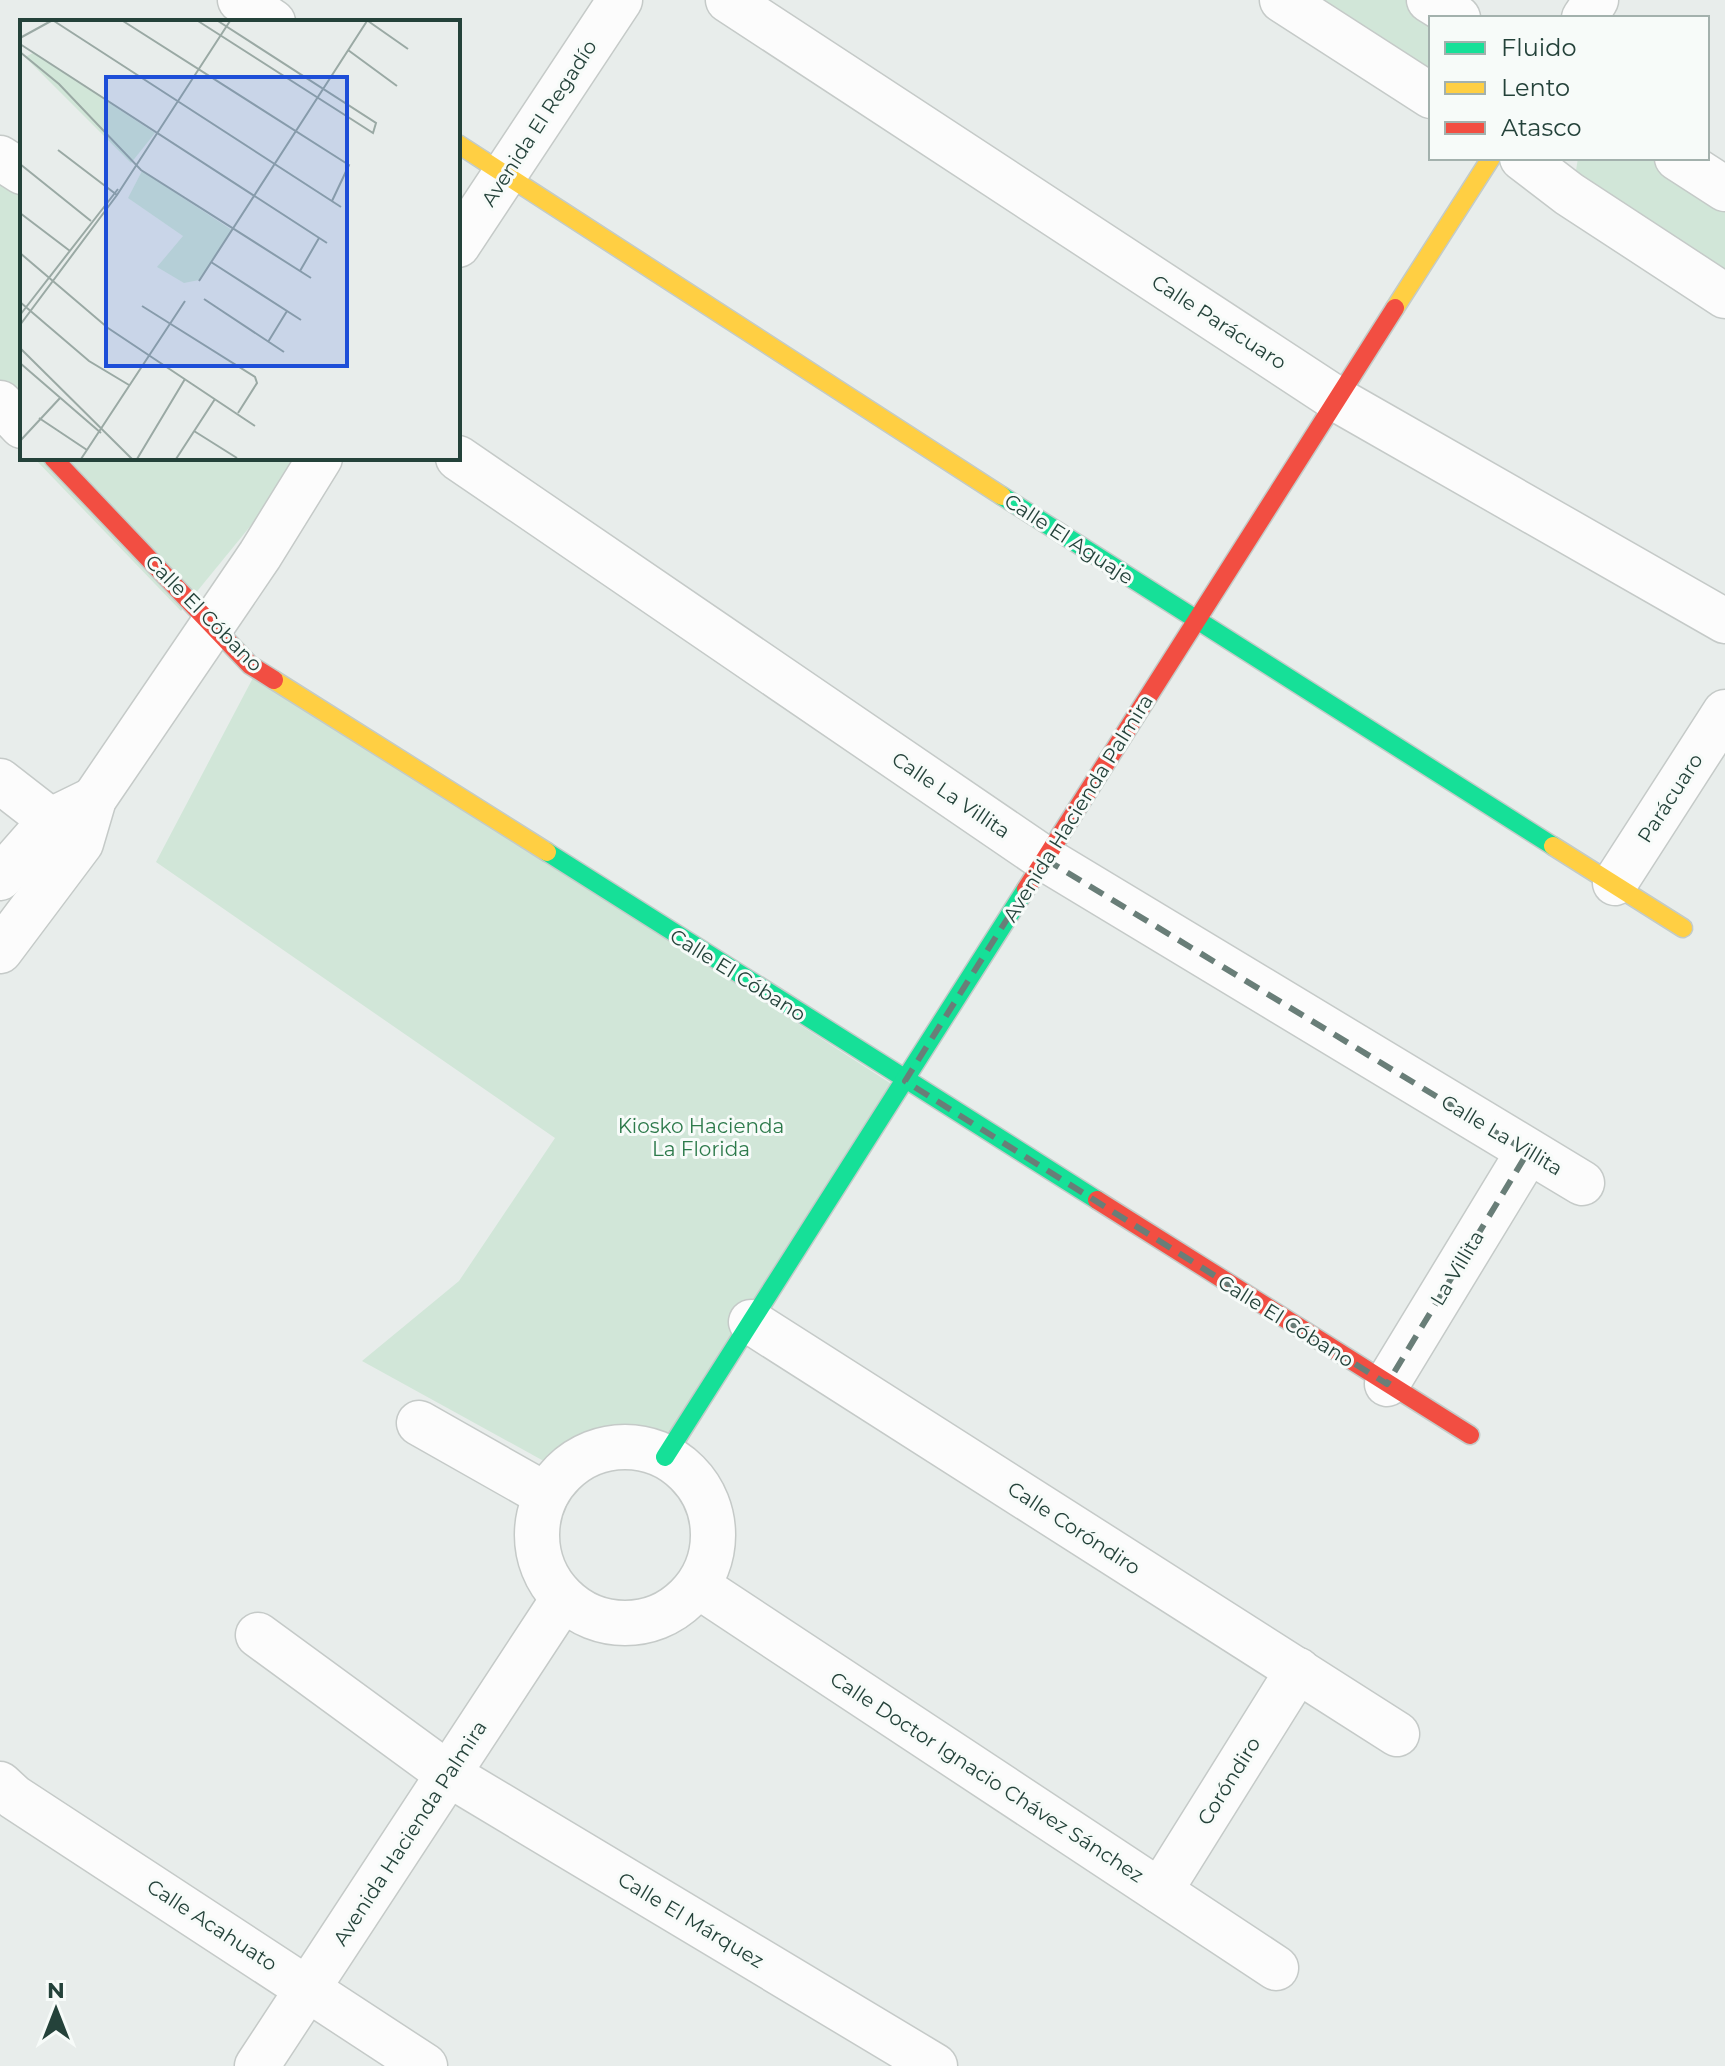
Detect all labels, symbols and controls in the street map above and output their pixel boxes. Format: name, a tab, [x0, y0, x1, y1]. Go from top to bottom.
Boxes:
legend	[1429, 16, 1709, 160]
inset map	[20, 20, 460, 460]
text: Fluido	[1501, 33, 1577, 62]
street label: Avenida El Regadío	[476, 35, 602, 211]
text: Lento	[1501, 73, 1570, 102]
text: Atasco	[1501, 113, 1582, 142]
street label: Calle Parácuaro	[1147, 270, 1291, 374]
street label: Calle El Aguaje	[1000, 488, 1138, 590]
street label: Calle El Cóbano	[141, 550, 267, 676]
street label: Avenida Hacienda Palmira	[998, 690, 1158, 926]
street label: Calle La Villita	[887, 747, 1015, 843]
street label: Parácuaro	[1632, 749, 1708, 847]
street label: Calle El Cóbano	[666, 924, 810, 1026]
street label: Calle La Villita	[1437, 1089, 1567, 1181]
park label: Kiosko Hacienda La Florida	[618, 1114, 784, 1161]
street label: La Villita	[1425, 1226, 1489, 1310]
street label: Calle El Cóbano	[1214, 1270, 1358, 1372]
street label: Calle Coróndiro	[1003, 1476, 1145, 1580]
street label: Calle Doctor Ignacio Chávez Sánchez	[826, 1666, 1148, 1888]
street label: Avenida Hacienda Palmira	[328, 1716, 492, 1950]
street label: Coróndiro	[1193, 1733, 1265, 1829]
street label: Calle El Márquez	[614, 1867, 768, 1973]
street label: Calle Acahuato	[142, 1874, 282, 1976]
north arrow	[16, 1970, 96, 2050]
text: N	[47, 1977, 65, 2004]

